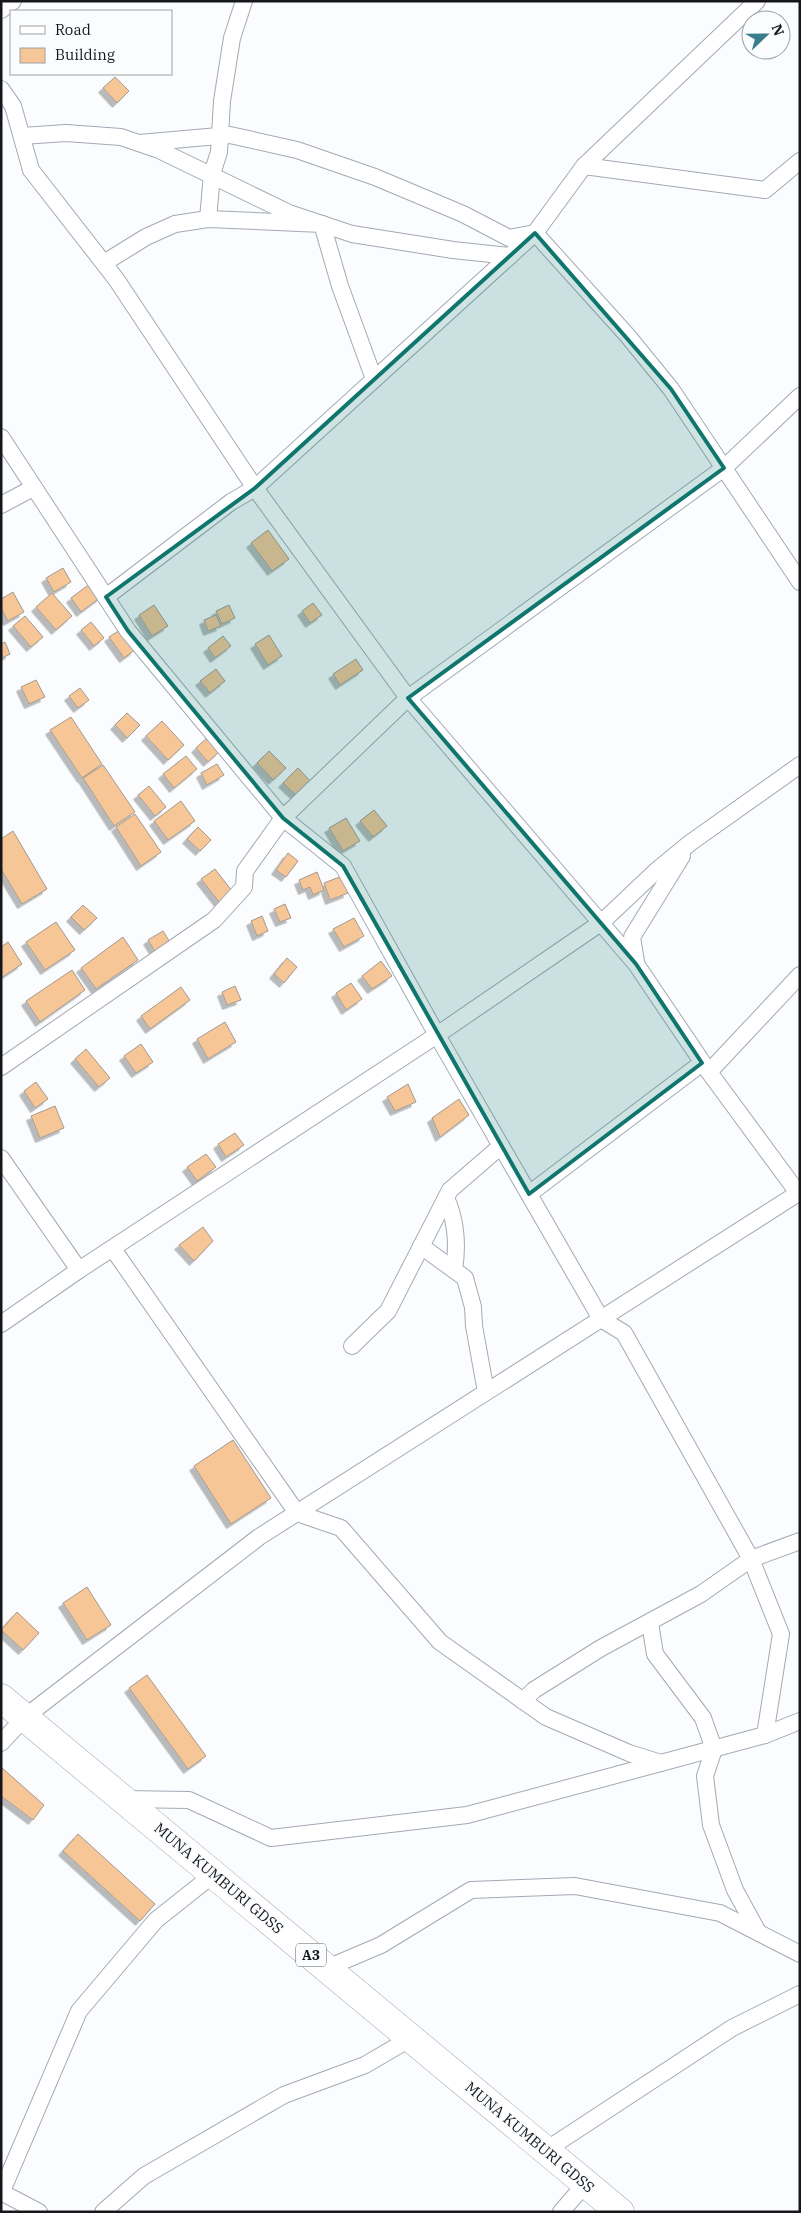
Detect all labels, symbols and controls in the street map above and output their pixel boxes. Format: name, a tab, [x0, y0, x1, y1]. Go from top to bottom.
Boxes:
legend	[10, 10, 172, 75]
north arrow	[741, 10, 791, 60]
text: Road	[55, 20, 91, 39]
text: N	[768, 22, 788, 39]
text: Building	[55, 45, 115, 64]
street label: MUNA KUMBURI GDSS	[150, 1818, 288, 1938]
road number: A3	[296, 1944, 326, 1966]
street label: MUNA KUMBURI GDSS	[461, 2077, 599, 2197]

